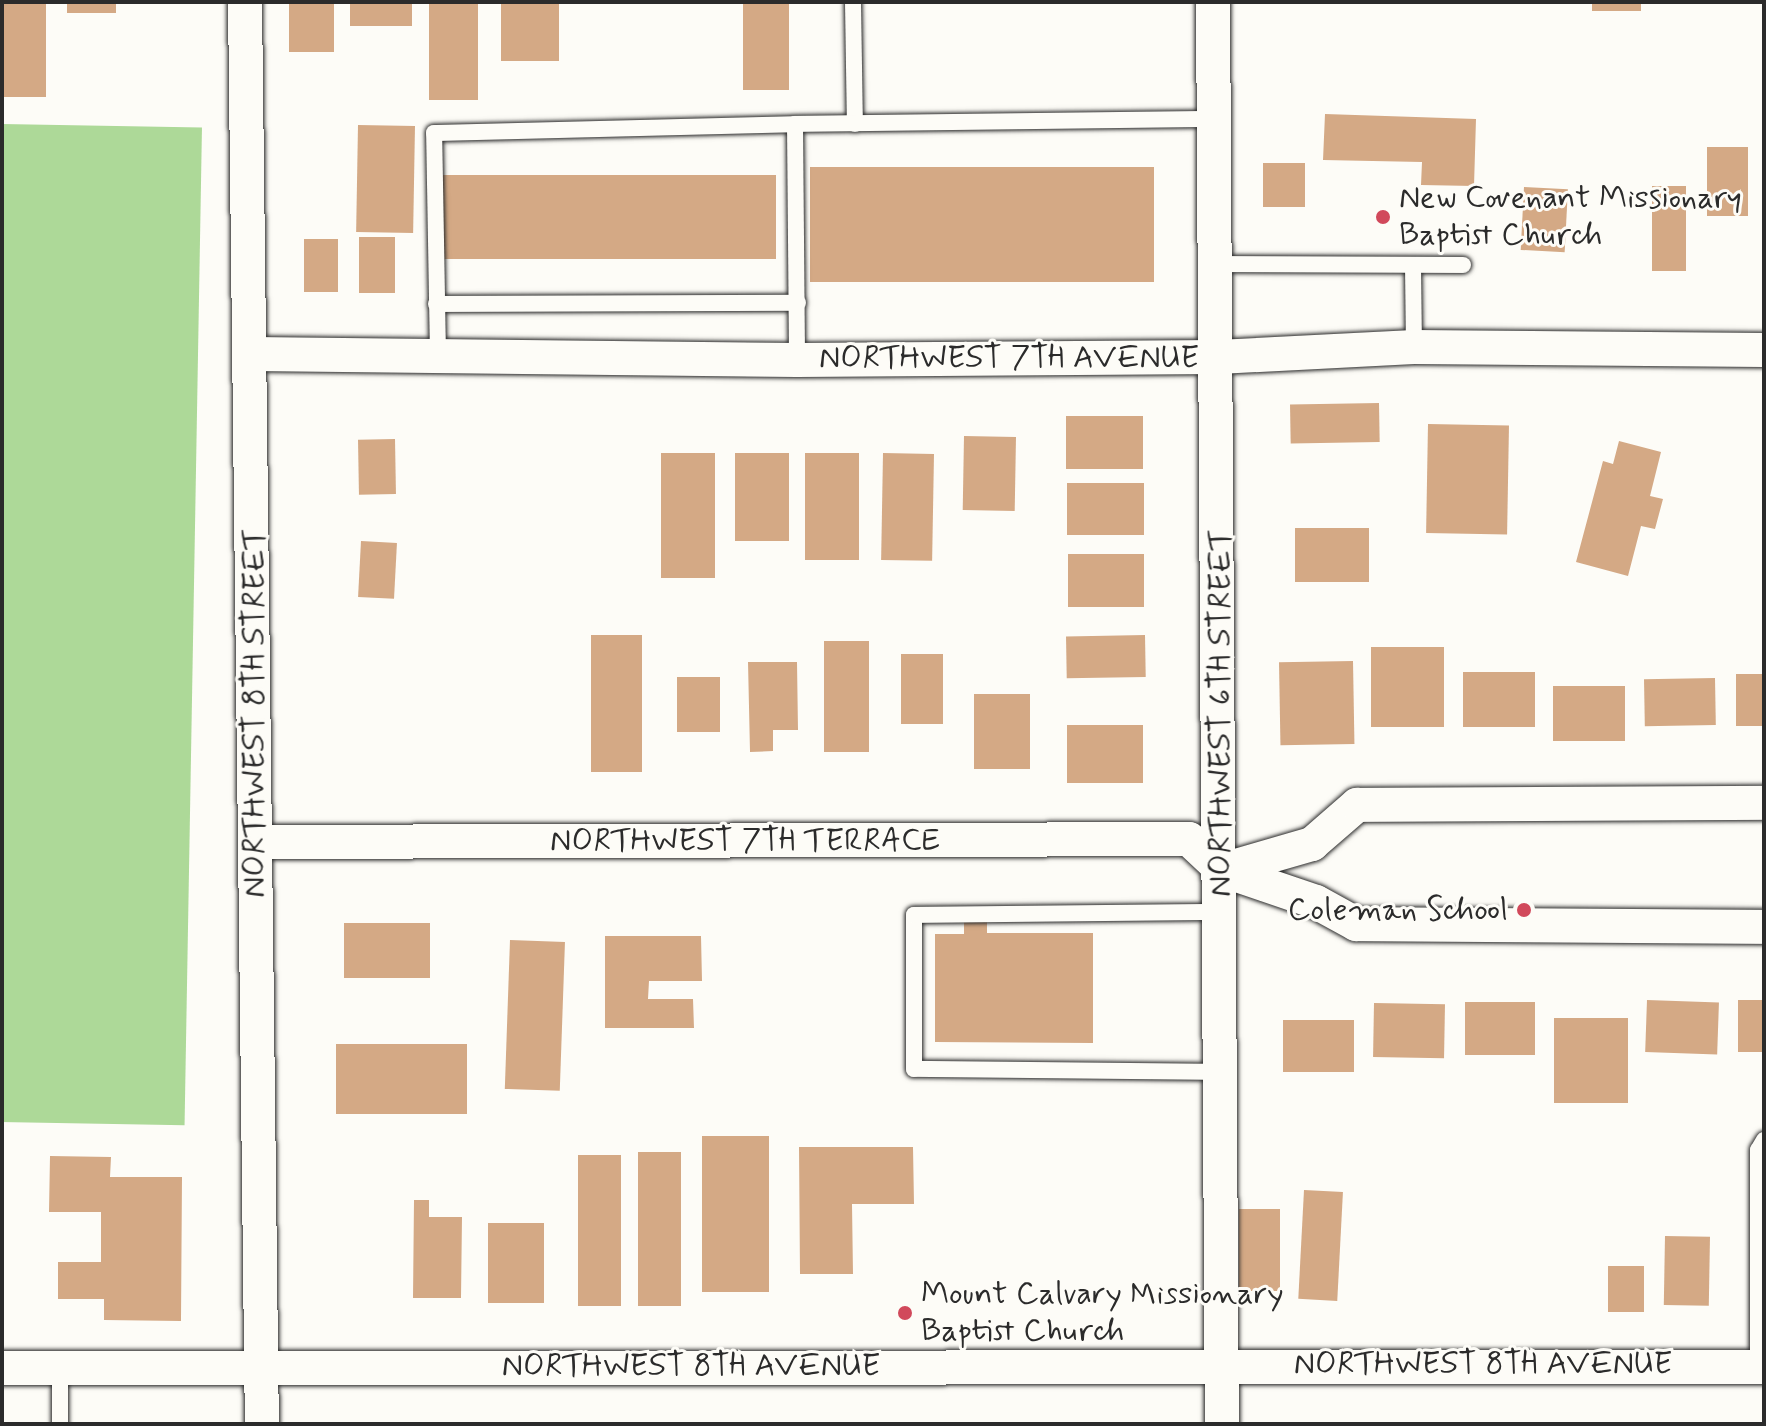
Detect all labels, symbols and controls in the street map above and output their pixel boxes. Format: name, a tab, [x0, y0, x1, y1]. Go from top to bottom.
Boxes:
place label: New Covenant Missionary Baptist Church	[1399, 180, 1744, 255]
marker: New Covenant Missionary Baptist Church	[1374, 208, 1392, 226]
street label: NORTHWEST 7TH AVENUE	[820, 339, 1198, 377]
street label: NORTHWEST 8TH STREET	[236, 526, 274, 900]
street label: NORTHWEST 6TH STREET	[1202, 527, 1240, 899]
street label: NORTHWEST 7TH TERRACE	[550, 822, 940, 860]
place label: Coleman School	[1287, 891, 1508, 929]
marker: Coleman School	[1515, 901, 1533, 919]
place label: Mount Calvary Missionary Baptist Church	[921, 1276, 1273, 1351]
marker: Mount Calvary Missionary Baptist Church	[896, 1304, 914, 1322]
street label: NORTHWEST 8TH AVENUE	[1294, 1345, 1672, 1383]
street label: NORTHWEST 8TH AVENUE	[502, 1347, 880, 1385]

